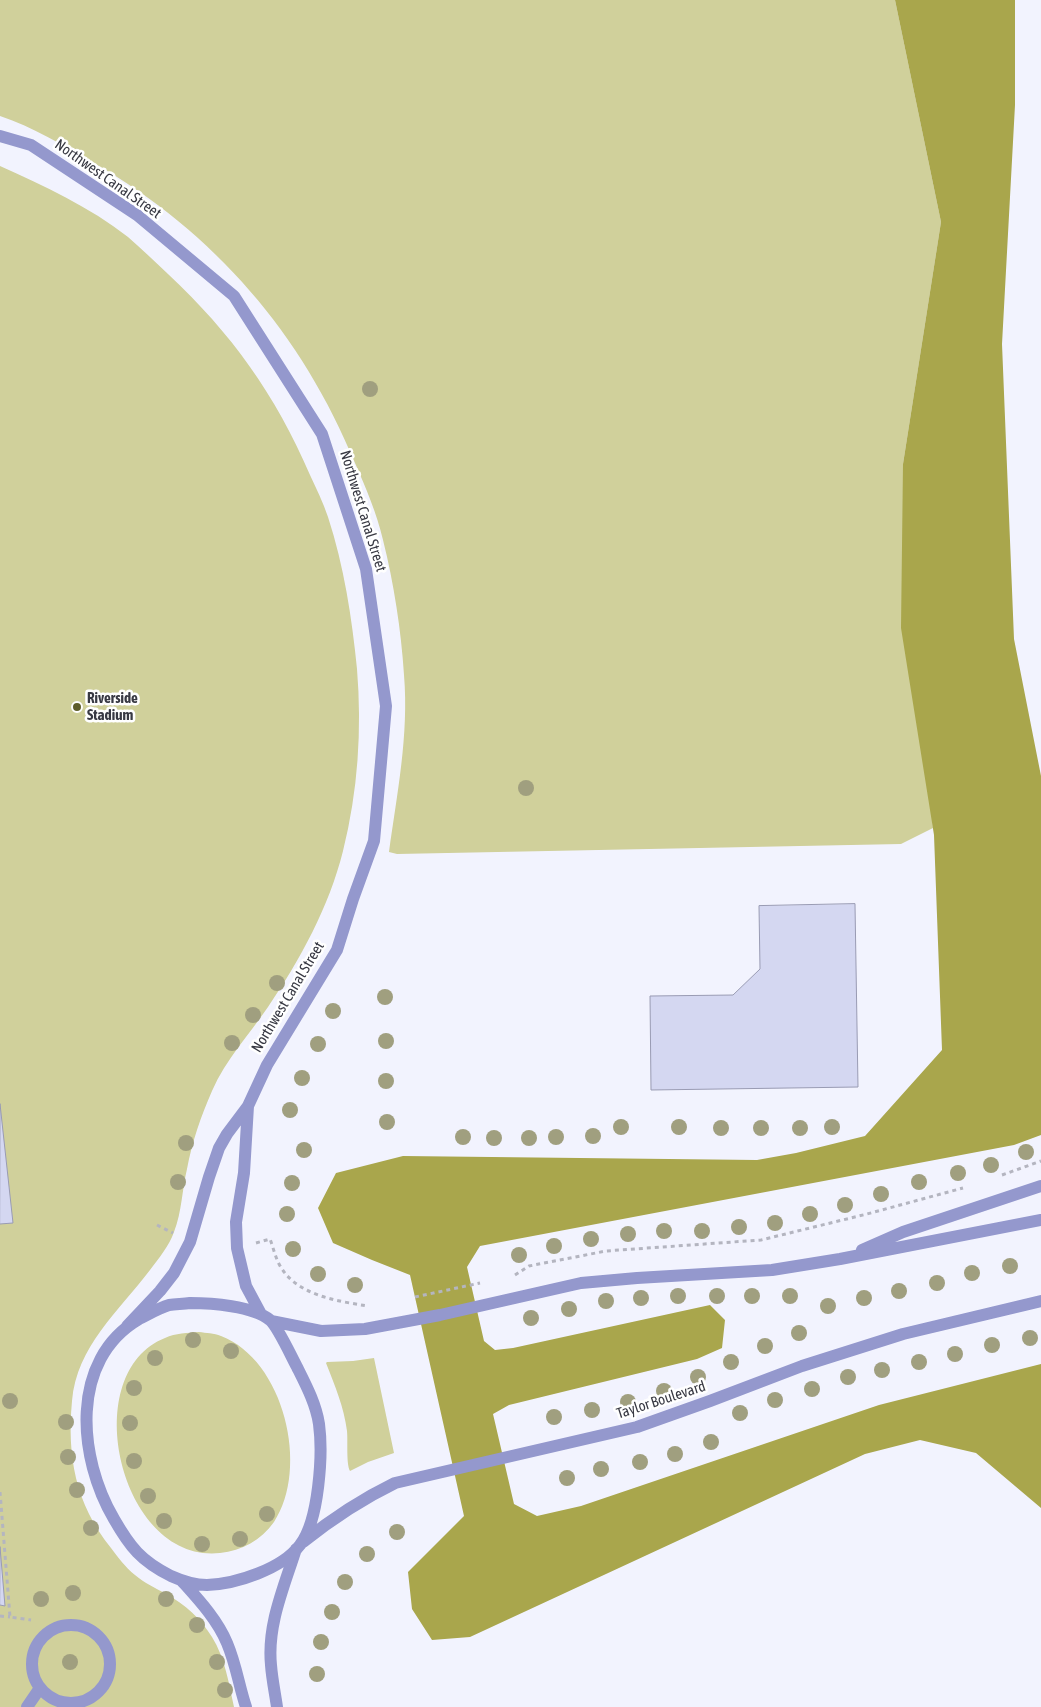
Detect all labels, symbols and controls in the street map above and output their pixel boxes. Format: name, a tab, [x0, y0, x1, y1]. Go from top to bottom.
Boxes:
street label: Northwest Canal Street	[51, 136, 165, 222]
street label: Northwest Canal Street	[336, 448, 390, 574]
place label: Riverside Stadium	[87, 689, 138, 724]
marker: Riverside Stadium	[71, 701, 83, 713]
street label: Northwest Canal Street	[248, 938, 328, 1056]
street label: Taylor Boulevard	[614, 1377, 708, 1423]

